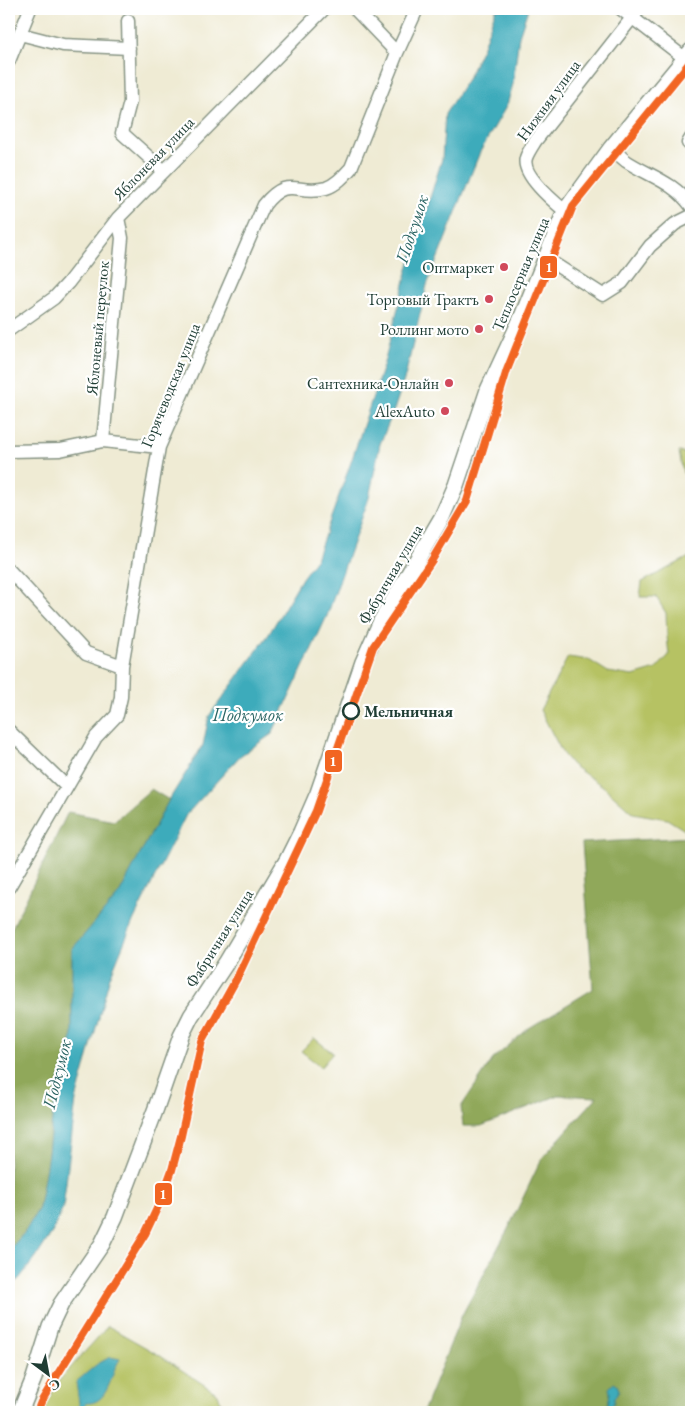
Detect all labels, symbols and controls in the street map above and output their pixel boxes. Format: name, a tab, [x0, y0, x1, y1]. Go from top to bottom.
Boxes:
street label: Нижняя улица	[512, 55, 585, 145]
street label: Яблоневая улица	[107, 112, 199, 205]
water label: Подкумок	[389, 191, 434, 267]
street label: Теплосерная улица	[487, 213, 554, 335]
line badge: 1	[539, 255, 558, 279]
place label: Оптмаркет	[422, 257, 494, 278]
text: 1	[545, 258, 553, 276]
street label: Яблоневый переулок	[81, 260, 114, 397]
marker: Оптмаркет	[498, 261, 510, 273]
place label: Торговый Трактъ	[367, 289, 479, 310]
marker: Торговый Трактъ	[483, 293, 495, 305]
street label: Горячеводская улица	[136, 319, 205, 451]
place label: Роллинг мото	[380, 319, 469, 340]
marker: Роллинг мото	[473, 323, 485, 335]
place label: Сантехника-Онлайн	[307, 373, 439, 394]
marker: Сантехника-Онлайн	[443, 377, 455, 389]
place label: AlexAuto	[374, 401, 435, 422]
marker: AlexAuto	[439, 405, 451, 417]
street label: Фабричная улица	[353, 520, 428, 628]
place label: Мельничная	[364, 701, 453, 722]
marker: Мельничная	[342, 702, 360, 720]
water label: Подкумок	[212, 703, 284, 727]
line badge: 1	[324, 749, 343, 773]
text: 1	[329, 752, 337, 770]
street label: Фабричная улица	[181, 885, 258, 991]
water label: Подкумок	[37, 1036, 77, 1112]
line badge: 1	[154, 1182, 173, 1206]
text: 1	[159, 1185, 167, 1203]
north arrow	[22, 1348, 72, 1398]
text: С	[46, 1375, 64, 1395]

